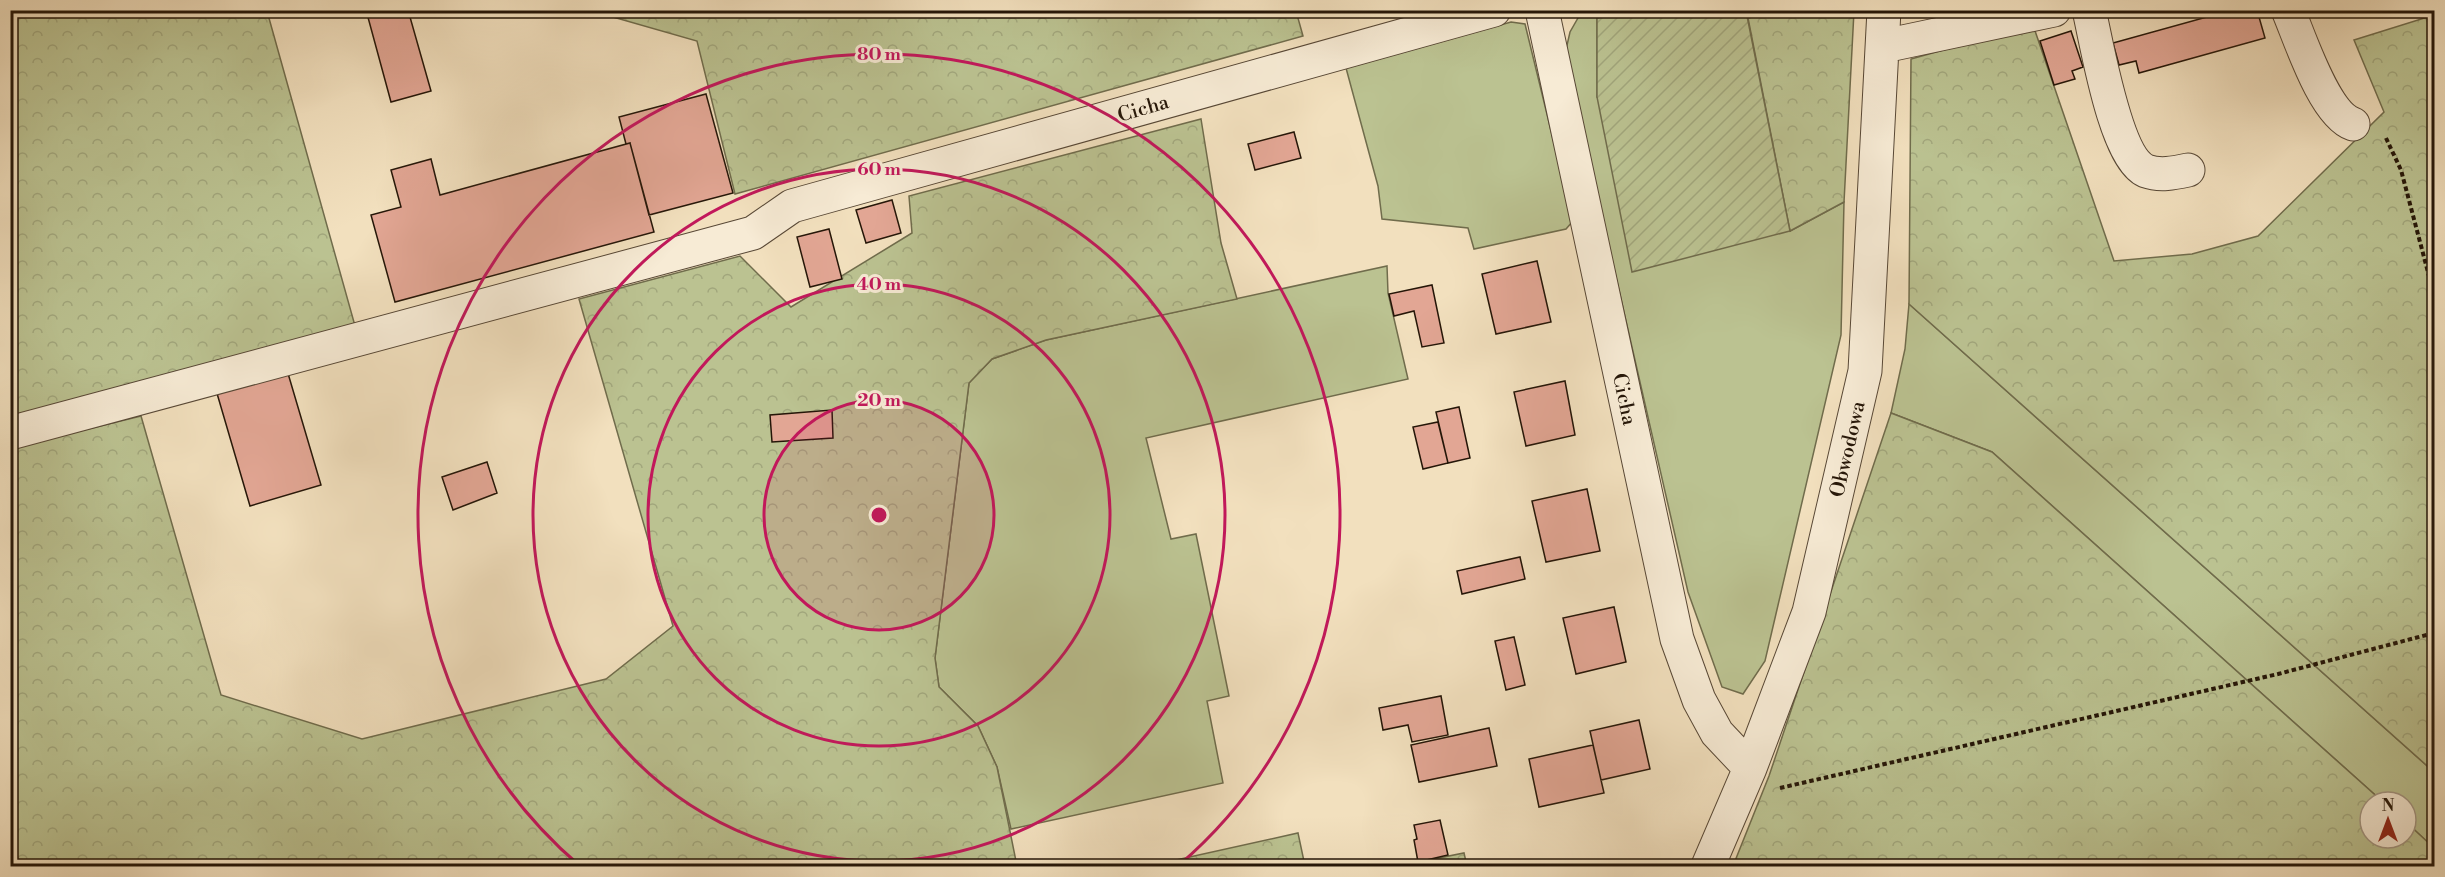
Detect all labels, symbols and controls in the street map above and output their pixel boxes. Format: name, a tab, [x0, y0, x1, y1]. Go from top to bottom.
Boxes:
text: 80 m	[857, 43, 902, 66]
street label: Cicha	[1115, 90, 1173, 129]
text: 60 m	[857, 158, 901, 181]
text: 40 m	[857, 273, 902, 296]
street label: Cicha	[1606, 371, 1641, 428]
text: 20 m	[857, 389, 901, 412]
street label: Obwodowa	[1825, 398, 1872, 500]
centre of rings	[869, 505, 889, 525]
north arrow	[2358, 790, 2418, 850]
text: N	[2382, 796, 2395, 816]

